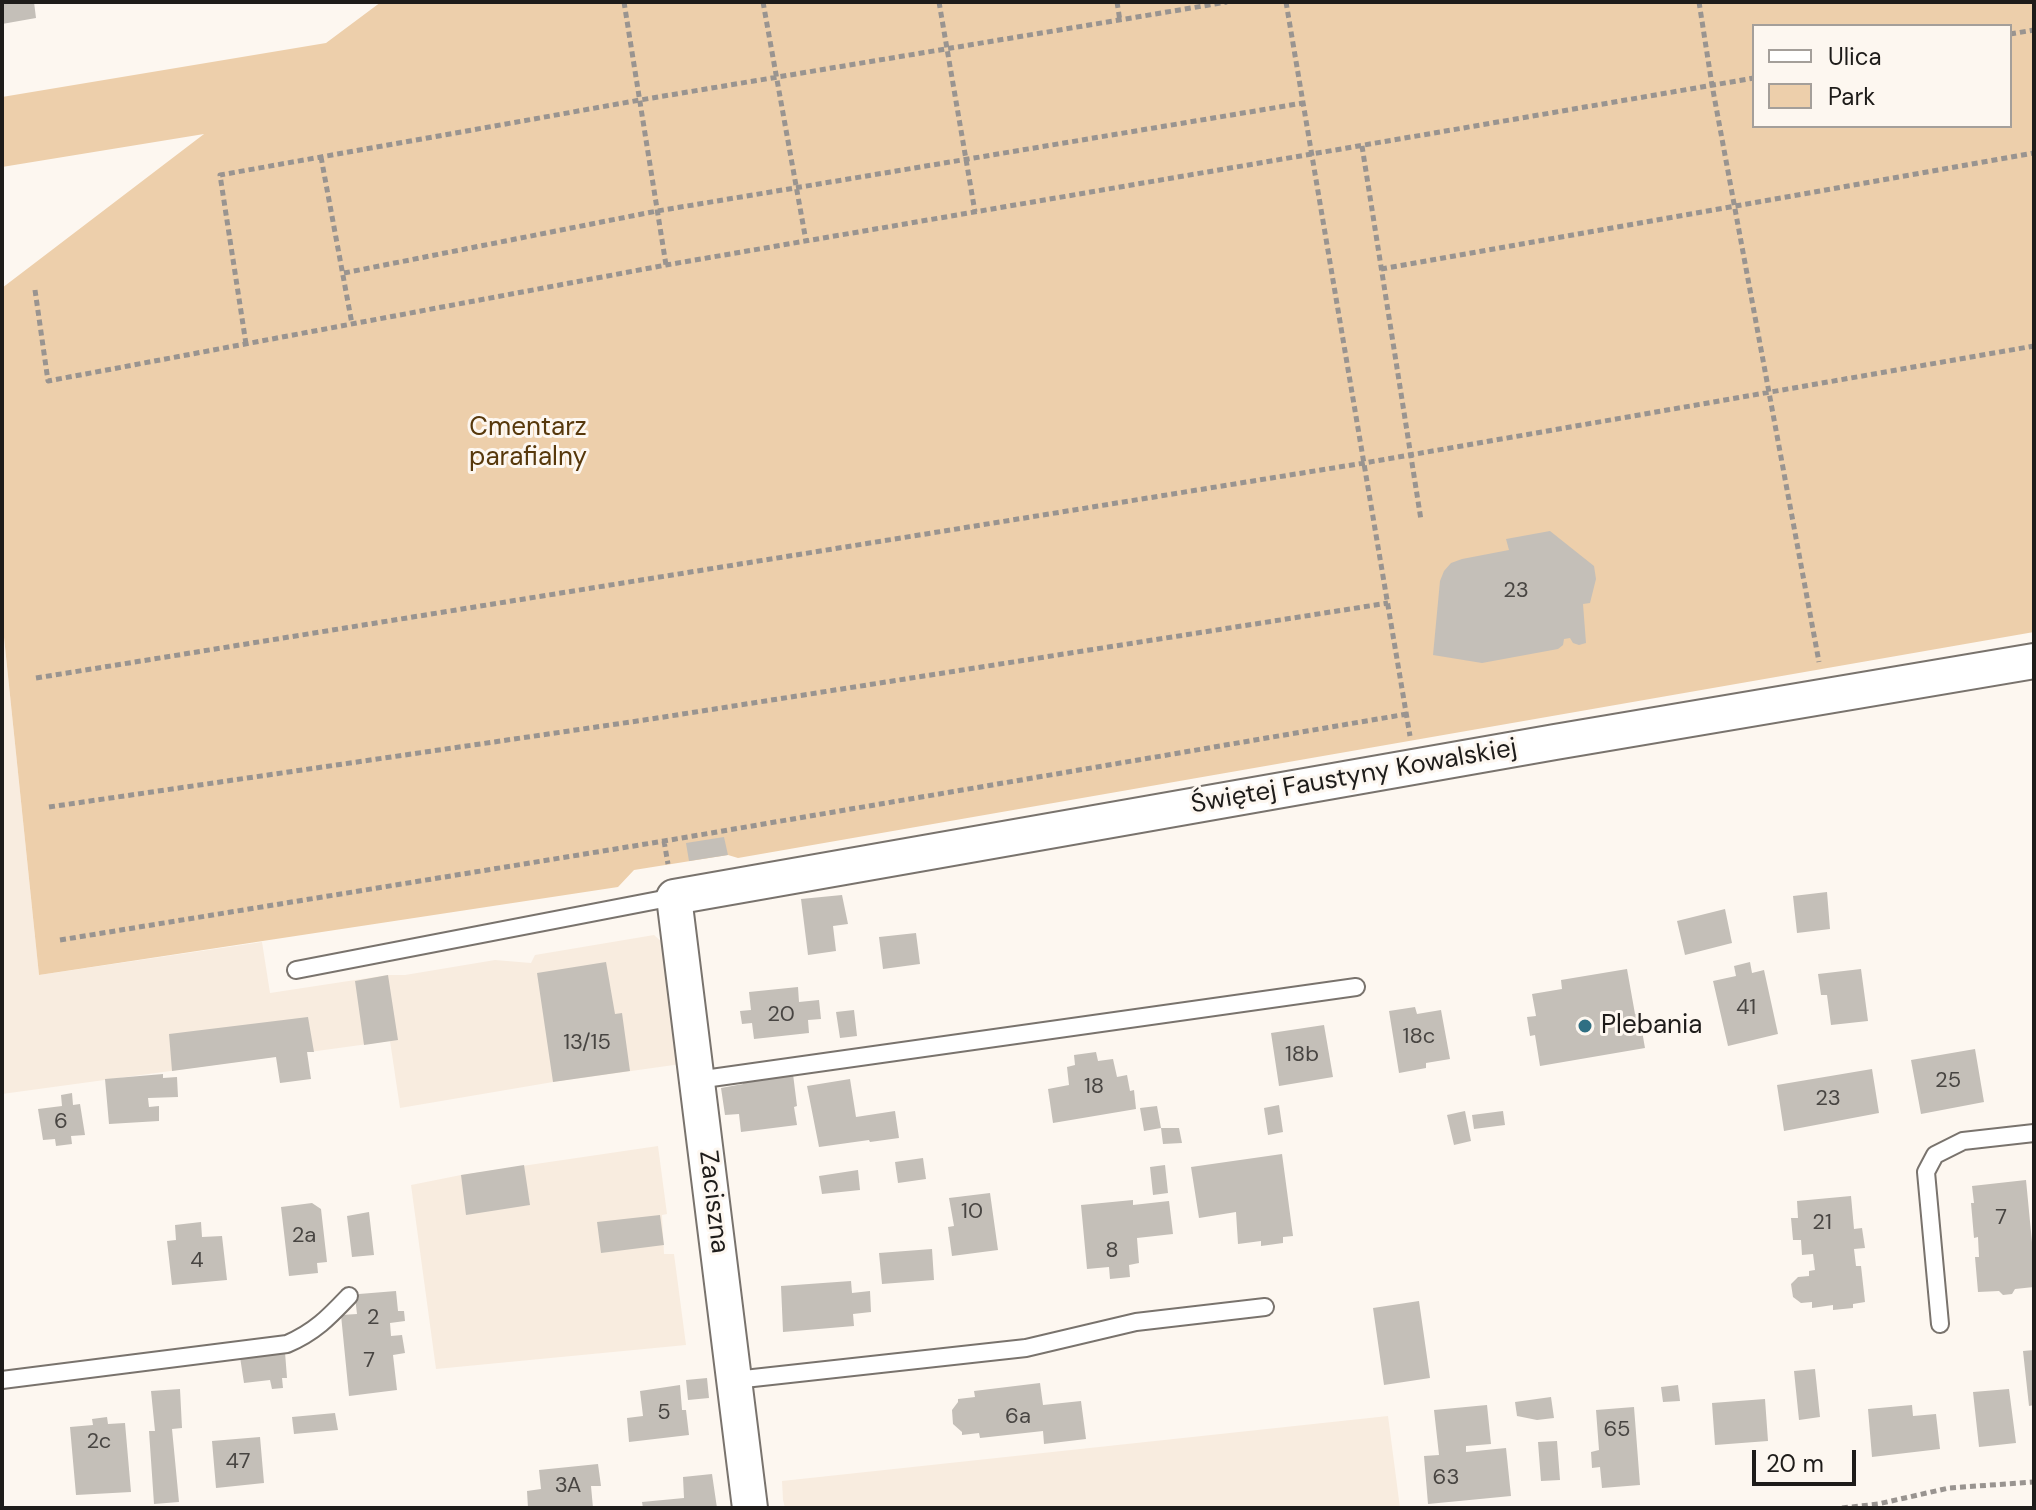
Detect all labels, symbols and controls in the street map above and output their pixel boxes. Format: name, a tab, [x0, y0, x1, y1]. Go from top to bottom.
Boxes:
legend	[1752, 24, 2012, 128]
text: Ulica	[1828, 41, 1882, 72]
text: Park	[1828, 81, 1875, 112]
park label: Cmentarz parafialny	[469, 412, 587, 474]
house number: 23	[1503, 578, 1529, 604]
street label: Świętej Faustyny Kowalskiej	[1189, 733, 1519, 821]
house number: 41	[1736, 995, 1756, 1021]
house number: 20	[767, 1002, 795, 1028]
place label: Plebania	[1601, 1010, 1702, 1042]
marker: Plebania	[1576, 1017, 1594, 1035]
house number: 18c	[1403, 1024, 1435, 1050]
house number: 13/15	[563, 1030, 611, 1056]
house number: 18b	[1285, 1042, 1319, 1068]
house number: 25	[1935, 1068, 1961, 1094]
house number: 18	[1084, 1074, 1104, 1100]
house number: 23	[1815, 1086, 1841, 1112]
house number: 6	[54, 1109, 68, 1135]
street label: Zaciszna	[691, 1149, 735, 1255]
house number: 10	[961, 1199, 983, 1225]
house number: 7	[1995, 1205, 2007, 1231]
house number: 21	[1812, 1210, 1832, 1236]
house number: 2a	[292, 1223, 316, 1249]
house number: 8	[1105, 1238, 1119, 1264]
house number: 4	[190, 1248, 204, 1274]
house number: 2	[367, 1305, 379, 1331]
house number: 7	[363, 1348, 375, 1374]
house number: 5	[657, 1400, 671, 1426]
house number: 6a	[1005, 1404, 1031, 1430]
house number: 65	[1604, 1417, 1630, 1443]
house number: 2c	[87, 1429, 111, 1455]
scale bar	[1756, 1434, 1860, 1484]
text: 20 m	[1766, 1448, 1824, 1479]
house number: 47	[225, 1449, 251, 1475]
house number: 63	[1433, 1465, 1459, 1491]
house number: 3A	[555, 1473, 581, 1499]

